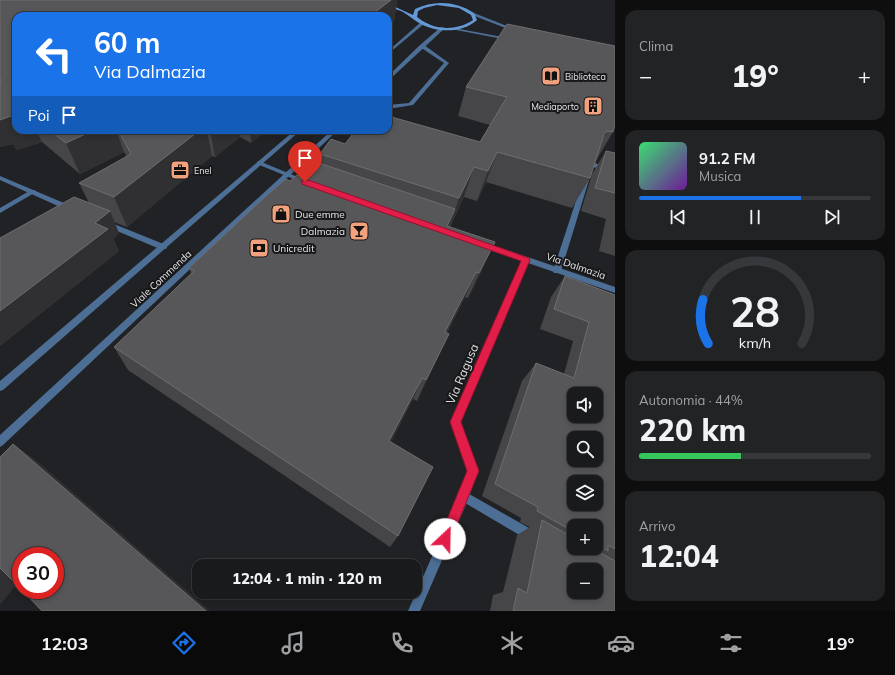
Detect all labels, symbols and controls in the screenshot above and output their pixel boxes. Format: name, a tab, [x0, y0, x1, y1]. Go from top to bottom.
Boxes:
text: 60 m	[94, 25, 160, 60]
icon: left	[28, 28, 80, 80]
text: Clima	[639, 38, 673, 54]
text: 19°	[731, 57, 779, 95]
text: Via Dalmazia	[94, 60, 206, 83]
text: −	[639, 62, 652, 90]
text: +	[858, 62, 871, 90]
library icon: Biblioteca	[540, 65, 562, 87]
place label: Biblioteca	[565, 71, 606, 82]
building icon: Mediaporto	[582, 95, 604, 117]
place label: Mediaporto	[531, 101, 579, 112]
icon: arrive	[58, 104, 80, 126]
text: Poi	[28, 106, 50, 125]
pin	[288, 141, 322, 182]
icon: arrive	[294, 147, 316, 169]
text: 91.2 FM	[699, 149, 755, 168]
office icon: Enel	[169, 159, 191, 181]
place label: Enel	[194, 165, 212, 176]
text: Musica	[699, 168, 741, 184]
shop icon: Due emme	[270, 203, 292, 225]
icon: previous	[667, 206, 689, 228]
icon: pause	[744, 206, 766, 228]
icon: next	[821, 206, 843, 228]
place label: Due emme	[295, 208, 345, 221]
bar icon: Dalmazia	[348, 220, 370, 242]
place label: Dalmazia	[301, 225, 345, 238]
bank icon: Unicredit	[248, 237, 270, 259]
place label: Unicredit	[273, 242, 315, 255]
street label: Viale Commenda	[128, 247, 194, 311]
street label: Via Dalmazia	[544, 250, 608, 282]
text: 28	[730, 284, 780, 336]
text: km/h	[739, 333, 771, 351]
street label: Via Ragusa	[443, 341, 481, 407]
map controls	[567, 387, 603, 599]
button: sound	[567, 387, 603, 423]
text: Autonomia · 44%	[639, 392, 743, 408]
text: 220 km	[639, 411, 746, 449]
button: search	[567, 431, 603, 467]
button: layers	[567, 475, 603, 511]
position arrow	[424, 518, 466, 560]
text: Arrivo	[639, 518, 675, 534]
button: +	[567, 519, 603, 555]
text: 12:04	[639, 537, 719, 575]
speed limit sign: 30	[12, 547, 64, 599]
button: −	[567, 563, 603, 599]
text: 12:04 · 1 min · 120 m	[232, 569, 382, 588]
icon: directions	[170, 629, 198, 657]
icon: music	[279, 629, 307, 657]
icon: phone	[388, 629, 416, 657]
icon: climate	[498, 629, 526, 657]
icon: car	[607, 629, 635, 657]
icon: filters	[717, 629, 745, 657]
text: 12:03	[41, 632, 88, 655]
text: 19°	[826, 632, 854, 655]

